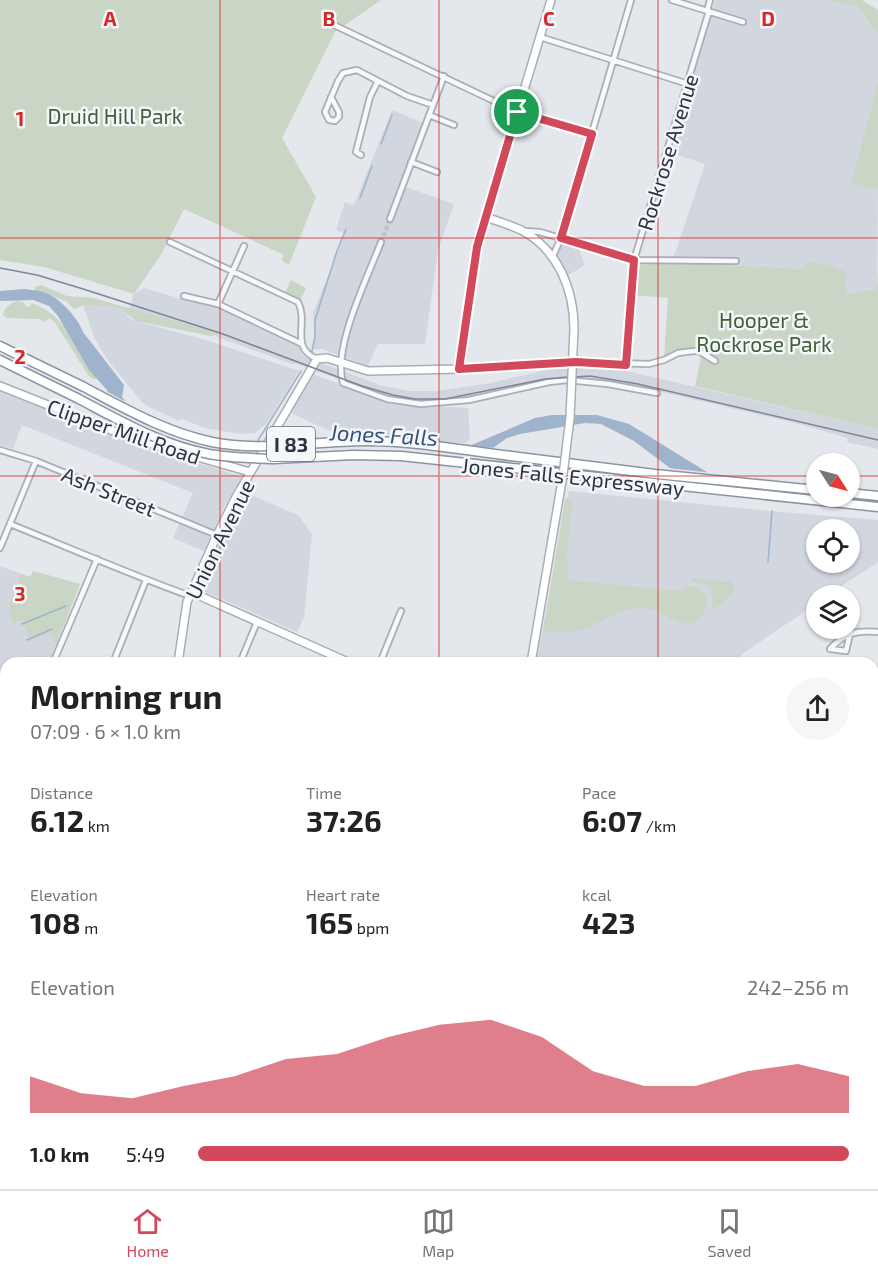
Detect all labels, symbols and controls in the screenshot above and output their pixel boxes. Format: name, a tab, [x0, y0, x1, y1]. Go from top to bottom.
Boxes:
text: A	[103, 6, 117, 30]
text: B	[323, 6, 335, 30]
text: C	[543, 6, 555, 30]
text: D	[761, 6, 775, 30]
street label: Rockrose Avenue	[631, 71, 703, 233]
pin	[491, 86, 542, 137]
icon: arrive	[500, 95, 533, 128]
park label: Druid Hill Park	[47, 103, 183, 128]
text: 1	[16, 106, 24, 130]
park label: Hooper & Rockrose Park	[696, 307, 832, 356]
text: 2	[14, 344, 26, 368]
street label: Clipper Mill Road	[44, 393, 204, 469]
water label: Jones Falls	[328, 418, 439, 450]
road number: I 83	[267, 427, 315, 461]
street label: Jones Falls Expressway	[460, 452, 686, 500]
north arrow	[806, 453, 860, 507]
map controls	[806, 453, 860, 639]
street label: Ash Street	[58, 461, 160, 521]
street label: Union Avenue	[179, 475, 259, 603]
button: locate	[806, 519, 860, 573]
text: 3	[14, 581, 26, 605]
button: layers	[806, 585, 860, 639]
text: Morning run	[30, 676, 222, 716]
button: share	[786, 677, 849, 740]
text: 07:09 · 6 × 1.0 km	[30, 719, 181, 743]
text: Distance	[30, 783, 93, 802]
text: Time	[306, 783, 342, 802]
text: Pace	[582, 783, 616, 802]
text: 6.12	[30, 802, 84, 838]
text: 37:26	[306, 802, 382, 838]
text: 6:07	[582, 802, 642, 838]
text: km	[84, 816, 110, 835]
text: /km	[642, 816, 676, 835]
text: Elevation	[30, 885, 98, 904]
text: Heart rate	[306, 885, 380, 904]
text: kcal	[582, 885, 611, 904]
text: 108	[30, 904, 81, 940]
text: 165	[306, 904, 353, 940]
text: 423	[582, 904, 636, 940]
text: m	[81, 918, 98, 937]
text: bpm	[353, 918, 389, 937]
text: Elevation	[30, 975, 115, 999]
text: 242–256 m	[747, 975, 849, 999]
text: 1.0 km	[30, 1142, 89, 1166]
text: 5:49	[126, 1142, 165, 1166]
tab: Home	[126, 1205, 169, 1260]
tab: Map	[422, 1205, 455, 1260]
tab: Saved	[708, 1205, 752, 1260]

